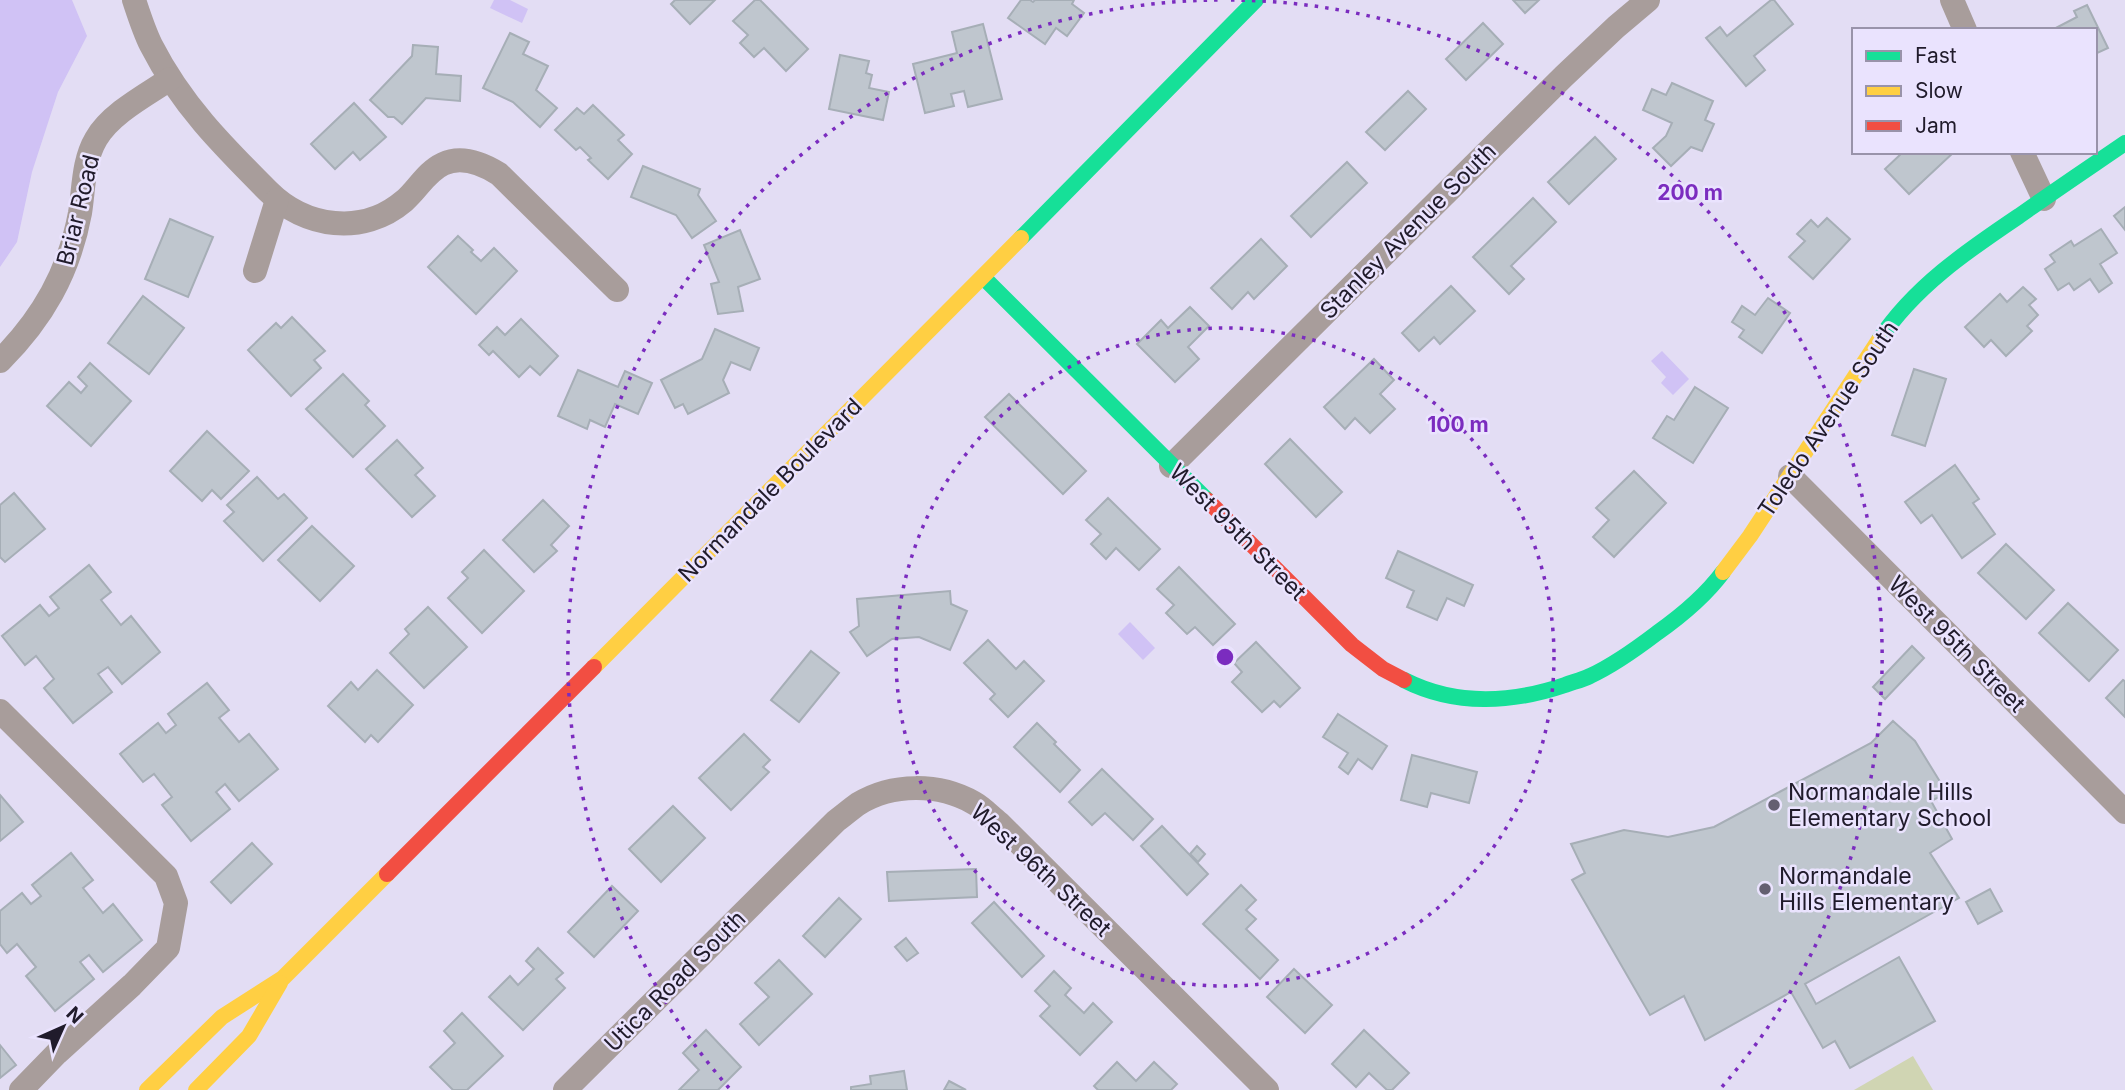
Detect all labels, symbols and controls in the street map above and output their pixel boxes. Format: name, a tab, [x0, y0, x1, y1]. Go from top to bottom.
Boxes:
legend	[1852, 28, 2097, 154]
text: Fast	[1915, 43, 1957, 68]
text: Slow	[1915, 78, 1963, 103]
text: Jam	[1915, 113, 1957, 138]
street label: Stanley Avenue South	[1314, 137, 1502, 325]
street label: Briar Road	[51, 152, 105, 268]
text: 200 m	[1657, 180, 1723, 205]
street label: Toledo Avenue South	[1752, 316, 1904, 522]
street label: Normandale Boulevard	[672, 392, 868, 588]
text: 100 m	[1427, 412, 1489, 437]
street label: West 95th Street	[1164, 458, 1313, 607]
street label: West 95th Street	[1883, 570, 2032, 719]
centre of rings	[1213, 645, 1237, 669]
place label: Normandale Hills Elementary School	[1788, 778, 1992, 832]
marker: Normandale Hills Elementary School	[1766, 797, 1782, 813]
street label: West 96th Street	[965, 798, 1117, 943]
place label: Normandale Hills Elementary	[1779, 862, 1954, 916]
marker: Normandale Hills Elementary	[1757, 881, 1773, 897]
street label: Utica Road South	[599, 905, 751, 1057]
north arrow	[28, 992, 98, 1062]
text: N	[61, 1002, 88, 1029]

